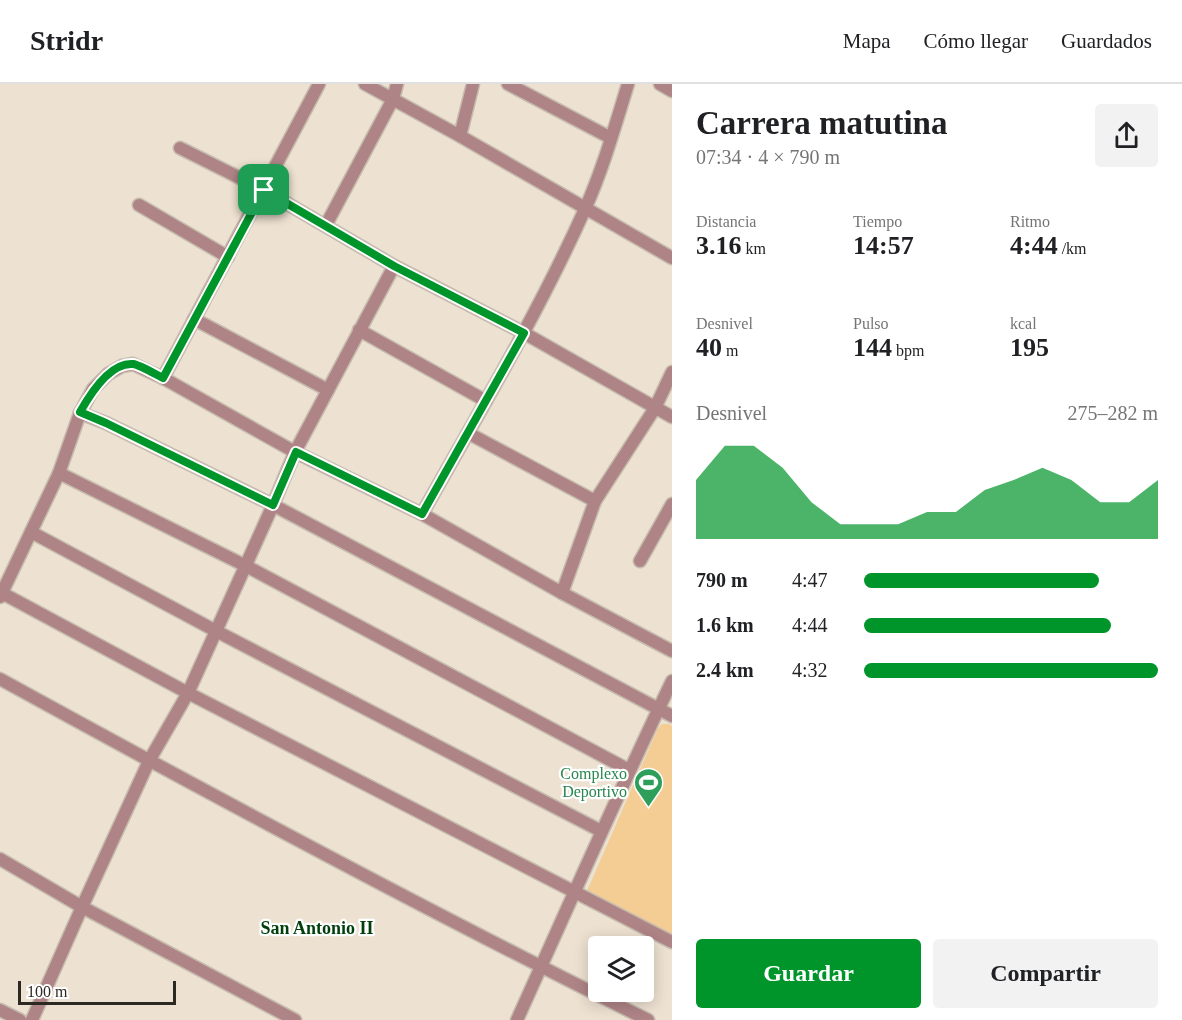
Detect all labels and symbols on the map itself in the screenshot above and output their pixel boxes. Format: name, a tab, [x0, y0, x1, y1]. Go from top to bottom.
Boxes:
pin	[238, 164, 289, 215]
place label: Complexo Deportivo	[560, 765, 627, 801]
sports icon: Complexo Deportivo	[632, 766, 664, 808]
district label: San Antonio II	[260, 918, 374, 938]
scale bar	[18, 978, 176, 1006]

